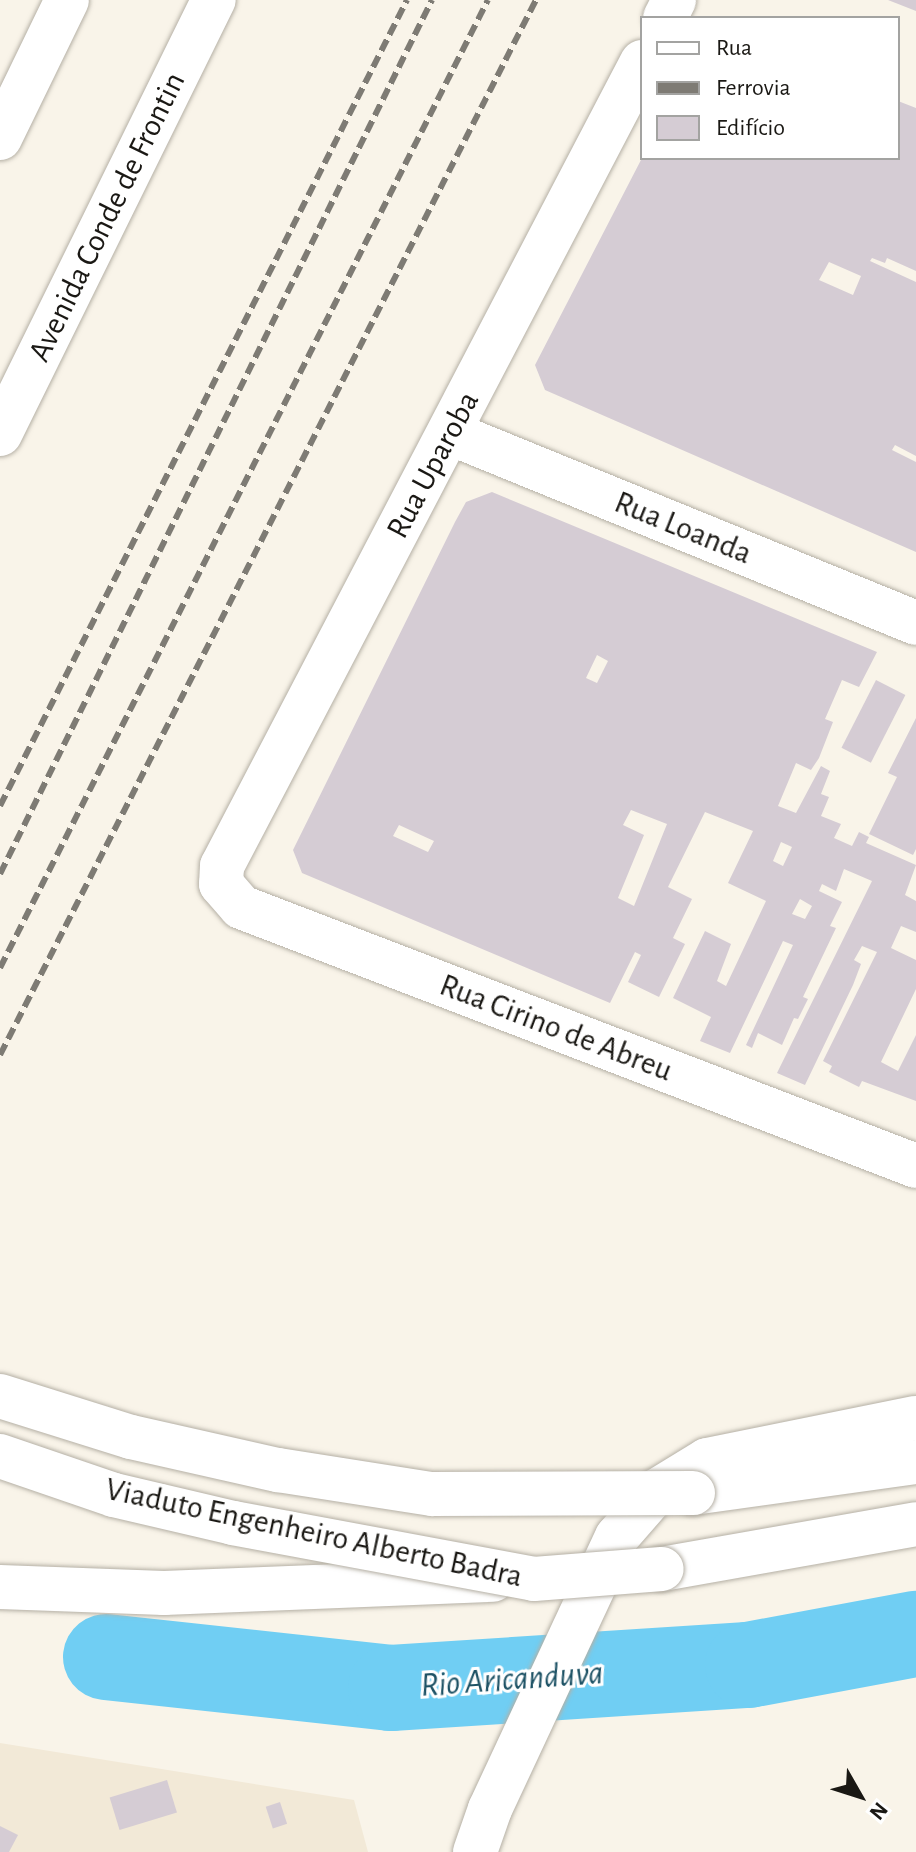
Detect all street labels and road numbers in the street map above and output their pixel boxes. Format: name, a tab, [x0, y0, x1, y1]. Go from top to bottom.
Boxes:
street label: Avenida Conde de Frontin	[20, 66, 194, 368]
street label: Rua Uparoba	[378, 385, 488, 545]
street label: Rua Loanda	[609, 483, 757, 573]
street label: Rua Cirino de Abreu	[434, 966, 678, 1090]
street label: Viaduto Engenheiro Alberto Badra	[102, 1470, 526, 1596]

